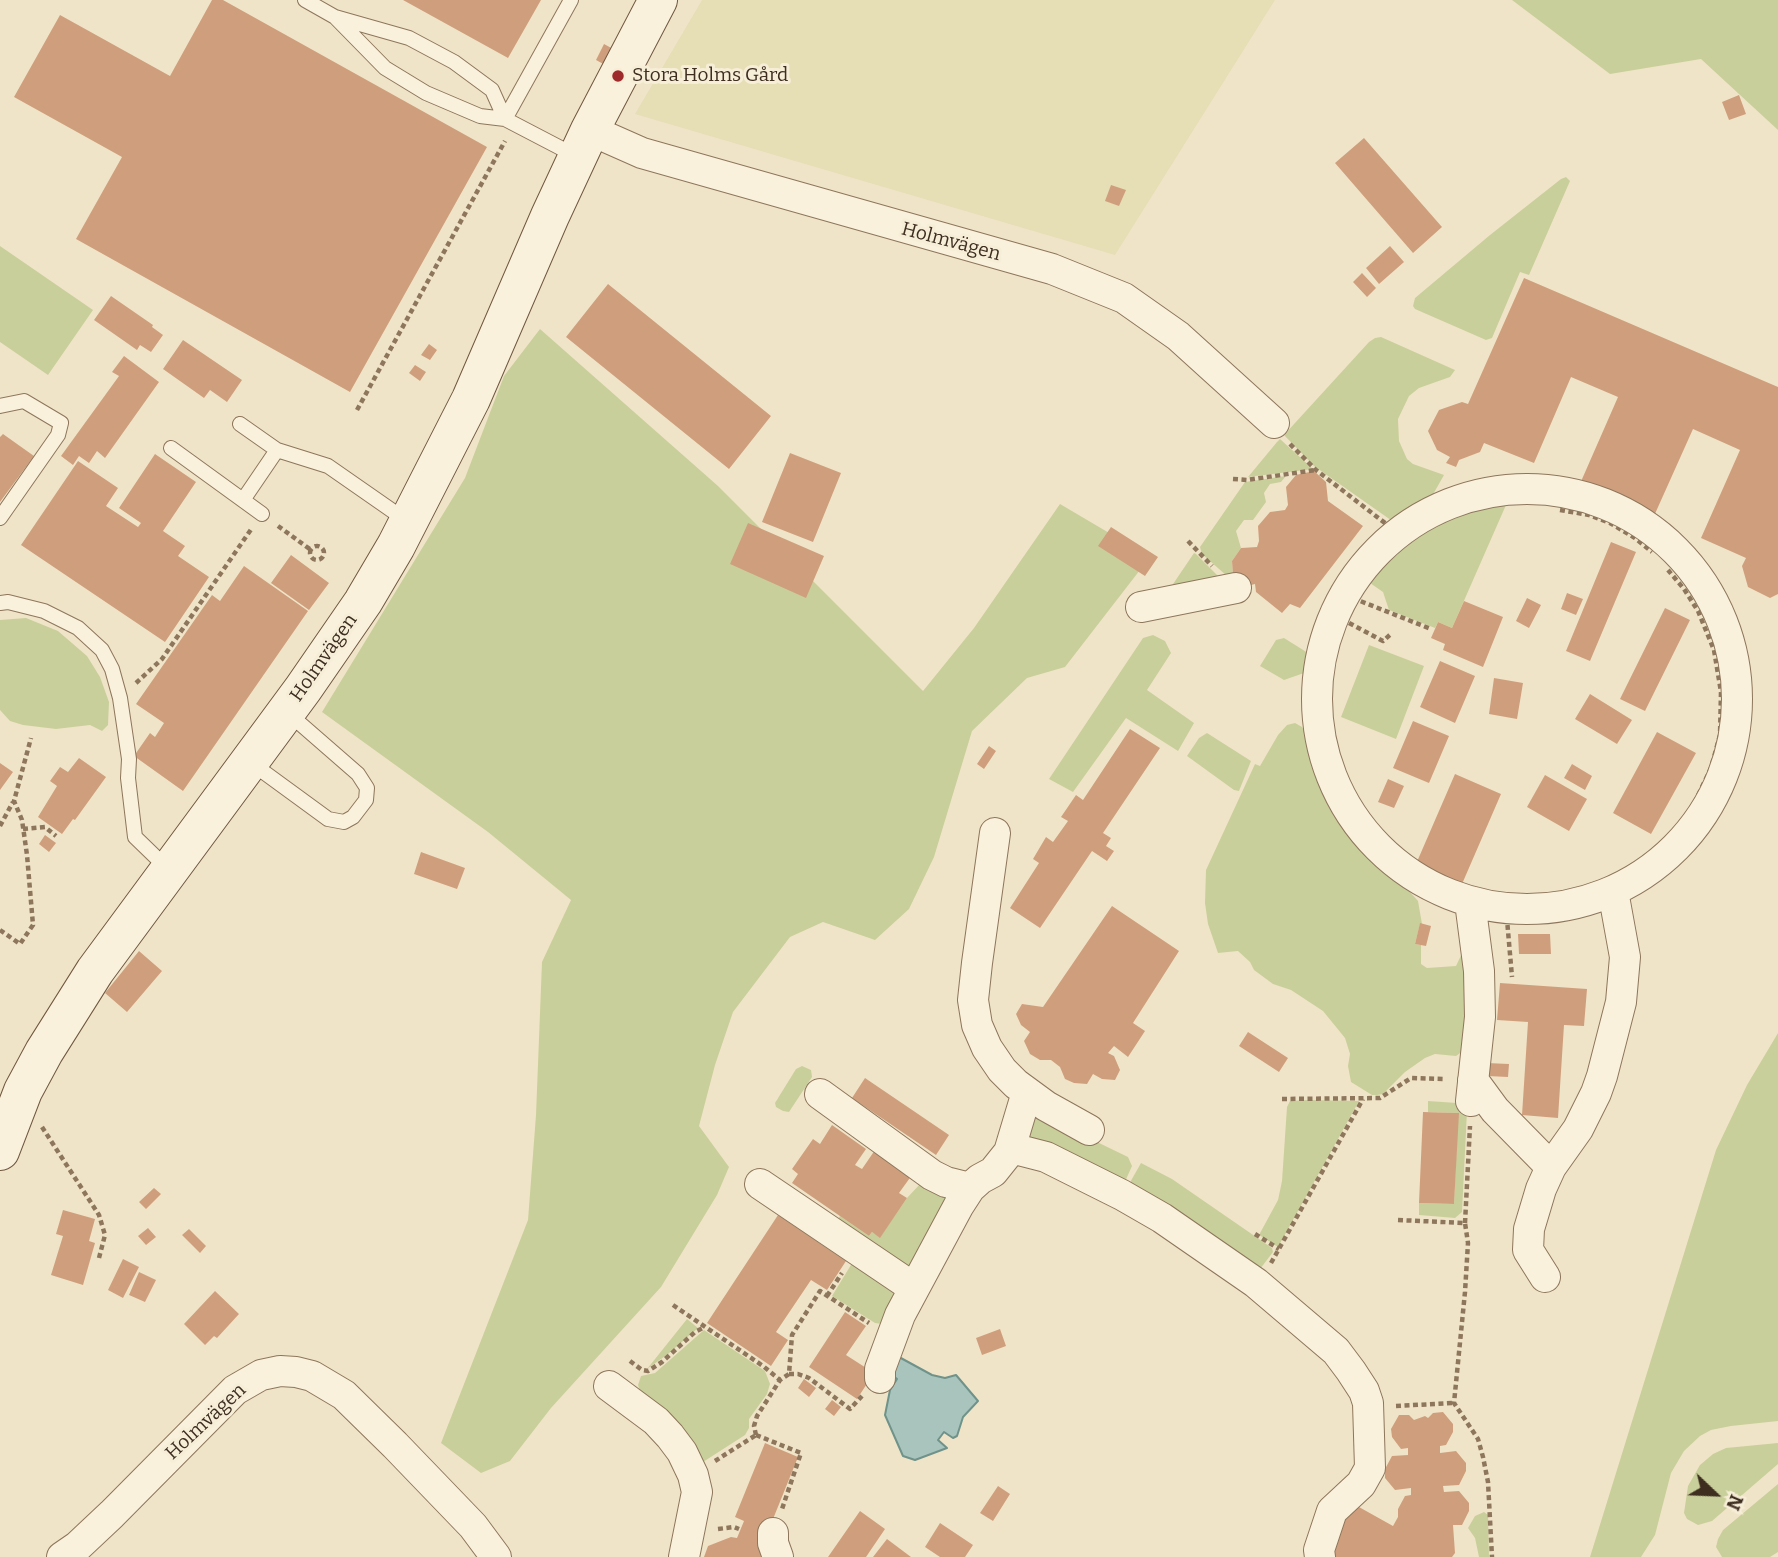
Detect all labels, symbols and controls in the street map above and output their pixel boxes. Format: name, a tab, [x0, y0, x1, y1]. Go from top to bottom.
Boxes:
place label: Stora Holms Gård	[632, 65, 788, 87]
marker: Stora Holms Gård	[610, 68, 626, 84]
street label: Holmvägen	[899, 218, 1003, 266]
street label: Holmvägen	[285, 610, 363, 706]
street label: Holmvägen	[161, 1379, 251, 1465]
north arrow	[1680, 1459, 1750, 1529]
text: N	[1721, 1491, 1748, 1514]

